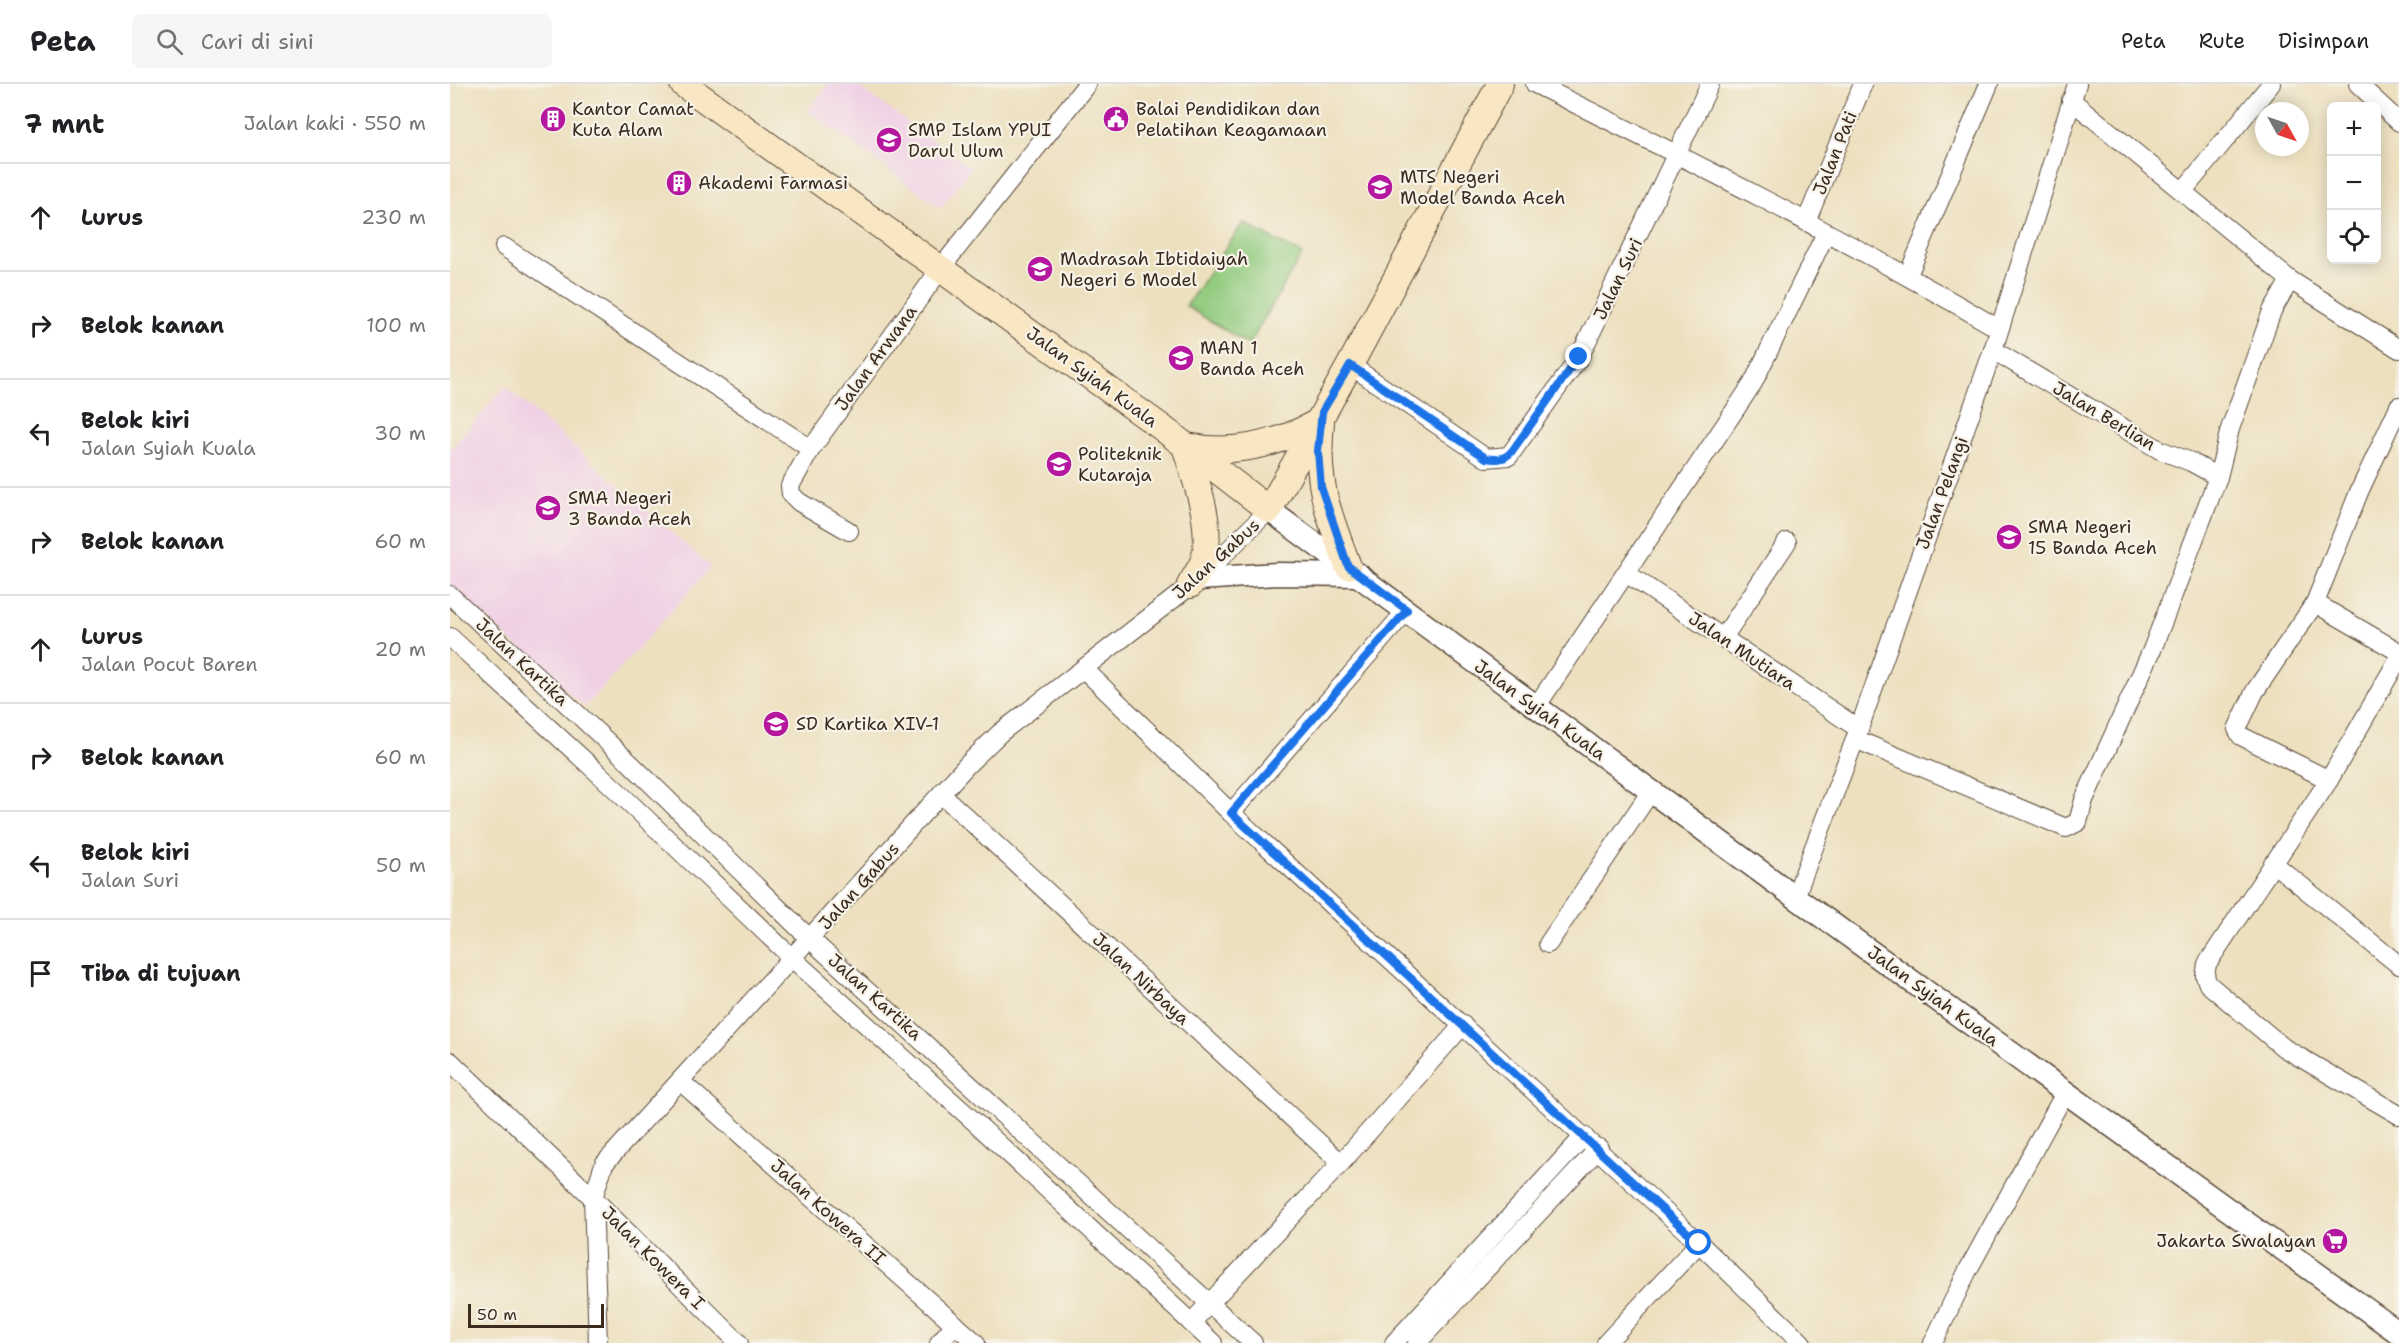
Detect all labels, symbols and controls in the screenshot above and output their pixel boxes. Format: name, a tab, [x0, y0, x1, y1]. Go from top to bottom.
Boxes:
search box	[132, 14, 552, 68]
text: Peta	[30, 22, 96, 60]
icon: search	[153, 25, 186, 58]
text: Cari di sini	[201, 27, 314, 56]
text: Peta	[2121, 27, 2166, 55]
text: Rute	[2199, 27, 2245, 55]
text: Disimpan	[2278, 27, 2369, 55]
place label: Kantor Camat Kuta Alam	[572, 97, 694, 142]
place label: Balai Pendidikan dan Pelatihan Keagamaan	[1136, 97, 1327, 142]
north arrow	[2255, 102, 2309, 156]
map controls	[2327, 102, 2381, 264]
button: +	[2327, 102, 2381, 156]
building icon: Kantor Camat Kuta Alam	[538, 104, 568, 134]
public building icon: Balai Pendidikan dan Pelatihan Keagamaan	[1101, 104, 1131, 134]
text: 7 mnt	[24, 106, 104, 141]
street label: Jalan Pati	[1807, 107, 1863, 199]
text: Jalan kaki · 550 m	[243, 110, 426, 136]
place label: SMP Islam YPUI Darul Ulum	[908, 118, 1051, 163]
school or university icon: SMP Islam YPUI Darul Ulum	[874, 125, 904, 155]
button: −	[2327, 156, 2381, 210]
place label: MTS Negeri Model Banda Aceh	[1400, 165, 1565, 210]
building icon: Akademi Farmasi	[664, 168, 694, 198]
place label: Akademi Farmasi	[698, 171, 848, 195]
school or university icon: MTS Negeri Model Banda Aceh	[1365, 172, 1395, 202]
icon: ahead	[24, 201, 57, 234]
text: Lurus	[81, 203, 143, 232]
text: 230 m	[361, 204, 426, 230]
button: locate	[2327, 210, 2381, 264]
street label: Jalan Suri	[1588, 234, 1648, 324]
place label: Madrasah Ibtidaiyah Negeri 6 Model	[1060, 247, 1248, 292]
school or university icon: Madrasah Ibtidaiyah Negeri 6 Model	[1025, 254, 1055, 284]
street label: Jalan Arwana	[829, 300, 923, 416]
icon: right	[24, 309, 57, 342]
text: Belok kanan	[81, 311, 224, 340]
text: 100 m	[366, 312, 426, 338]
street label: Jalan Syiah Kuala	[1021, 321, 1163, 433]
place label: MAN 1 Banda Aceh	[1200, 336, 1305, 381]
school or university icon: MAN 1 Banda Aceh	[1166, 343, 1196, 373]
route end	[1565, 343, 1591, 369]
street label: Jalan Berlian	[2048, 376, 2160, 456]
text: Belok kiri	[81, 406, 190, 435]
icon: left	[24, 417, 57, 450]
text: 30 m	[374, 420, 426, 446]
street label: Jalan Pelangi	[1910, 433, 1974, 553]
text: Jalan Syiah Kuala	[81, 435, 256, 461]
place label: Politeknik Kutaraja	[1078, 442, 1162, 487]
school or university icon: Politeknik Kutaraja	[1044, 449, 1074, 479]
place label: SMA Negeri 3 Banda Aceh	[568, 486, 691, 531]
school or university icon: SMA Negeri 3 Banda Aceh	[533, 493, 563, 523]
street label: Jalan Gabus	[1167, 513, 1265, 605]
place label: SMA Negeri 15 Banda Aceh	[2028, 515, 2157, 560]
school or university icon: SMA Negeri 15 Banda Aceh	[1994, 522, 2024, 552]
icon: right	[24, 525, 57, 558]
text: Belok kanan	[81, 527, 224, 556]
text: 60 m	[374, 528, 426, 554]
street label: Jalan Mutiara	[1684, 606, 1800, 696]
street label: Jalan Kartika	[470, 613, 574, 711]
text: Lurus	[81, 622, 143, 651]
icon: ahead	[24, 633, 57, 666]
text: 20 m	[375, 636, 426, 662]
text: Jalan Pocut Baren	[81, 651, 258, 677]
street label: Jalan Syiah Kuala	[1469, 654, 1611, 766]
school or university icon: SD Kartika XIV-1	[761, 709, 791, 739]
place label: SD Kartika XIV-1	[796, 712, 939, 736]
icon: right	[24, 741, 57, 774]
text: Belok kanan	[81, 743, 224, 772]
text: 60 m	[374, 744, 426, 770]
street label: Jalan Gabus	[813, 837, 905, 935]
text: Belok kiri	[81, 838, 190, 867]
icon: left	[24, 849, 57, 882]
text: 50 m	[376, 852, 426, 878]
text: Jalan Suri	[81, 867, 179, 893]
street label: Jalan Nirbaya	[1087, 928, 1195, 1030]
street label: Jalan Syiah Kuala	[1862, 940, 2004, 1052]
street label: Jalan Kartika	[823, 948, 927, 1046]
icon: arrive	[24, 957, 57, 990]
text: Tiba di tujuan	[81, 959, 241, 988]
street label: Jalan Kowera II	[765, 1154, 891, 1270]
street label: Jalan Kowera I	[596, 1201, 710, 1315]
supermarket icon: Jakarta Swalayan	[2320, 1226, 2350, 1256]
route start	[1685, 1229, 1711, 1255]
place label: Jakarta Swalayan	[2156, 1229, 2316, 1253]
scale bar	[468, 1301, 604, 1328]
text: 50 m	[477, 1304, 517, 1325]

